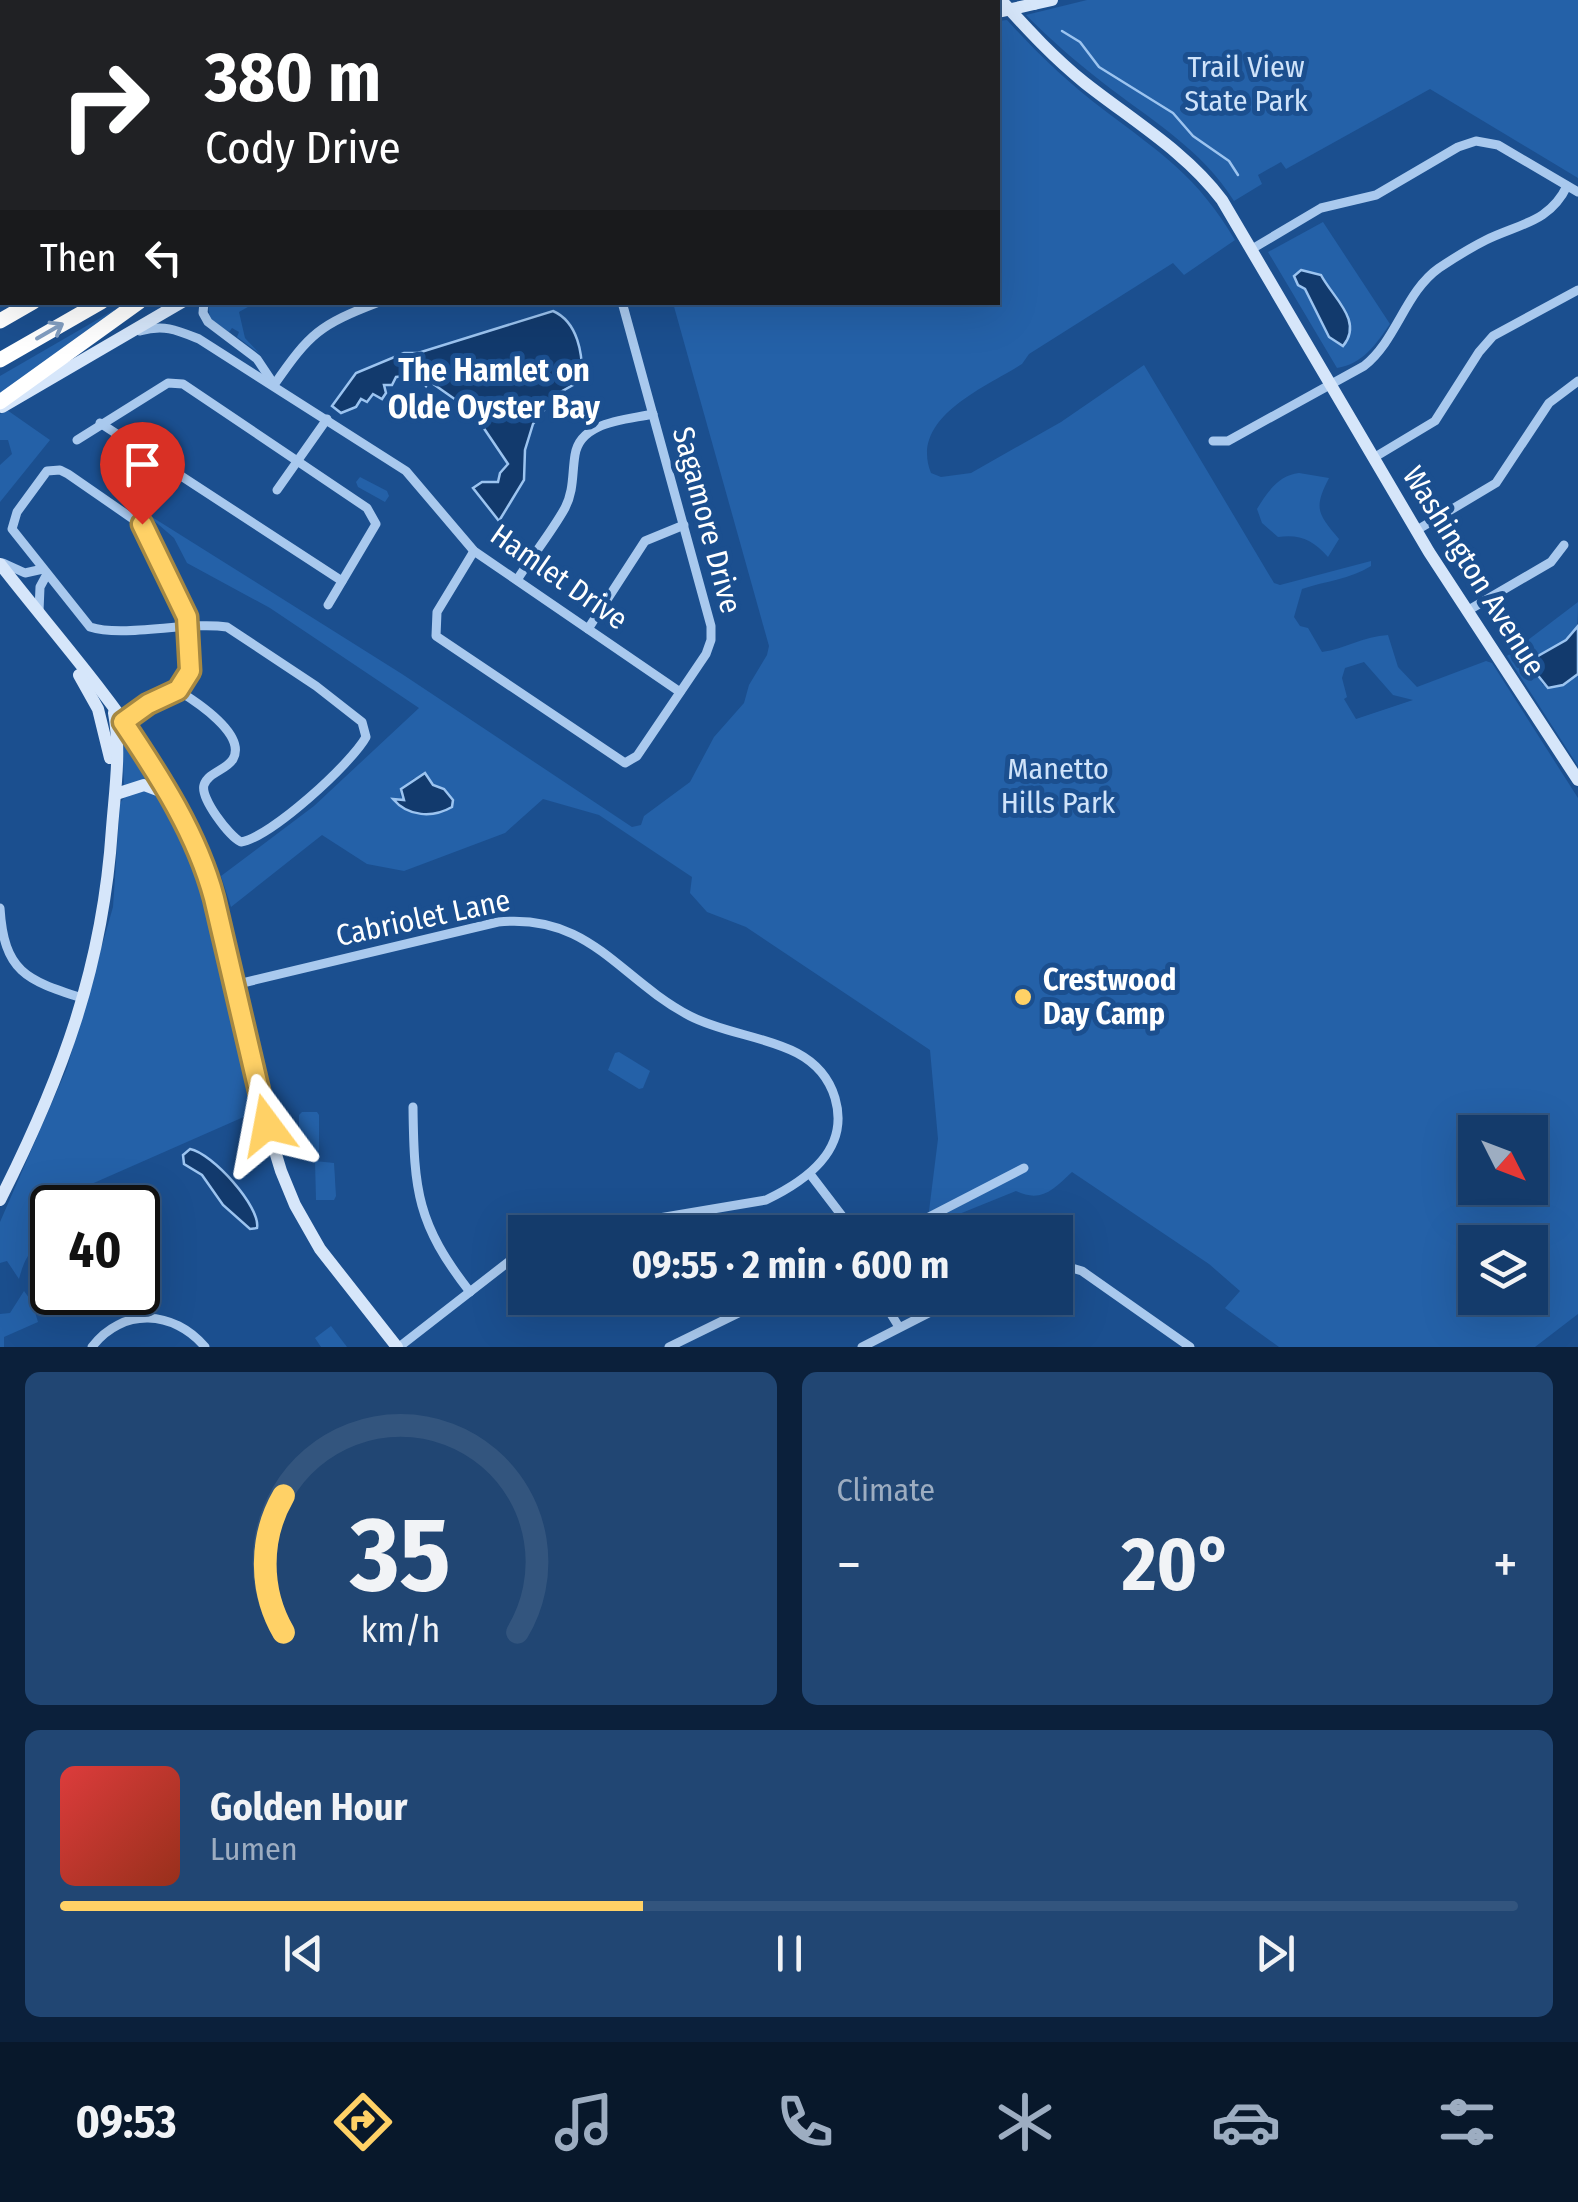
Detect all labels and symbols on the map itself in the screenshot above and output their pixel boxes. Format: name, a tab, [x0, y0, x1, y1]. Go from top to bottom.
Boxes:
park label: Trail View State Park	[1184, 49, 1308, 119]
one-way arrow	[35, 321, 65, 341]
district label: The Hamlet on Olde Oyster Bay	[388, 351, 601, 426]
pin	[100, 422, 185, 525]
street label: Sagamore Drive	[665, 423, 749, 617]
street label: Washington Avenue	[1395, 460, 1553, 682]
street label: Hamlet Drive	[484, 517, 634, 637]
park label: Manetto Hills Park	[1001, 751, 1115, 821]
street label: Cabriolet Lane	[333, 882, 513, 954]
place label: Crestwood Day Camp	[1043, 962, 1176, 1032]
marker: Crestwood Day Camp	[1012, 986, 1034, 1008]
position arrow	[215, 1073, 319, 1177]
north arrow	[1458, 1115, 1548, 1205]
speed limit sign: 40	[30, 1185, 160, 1315]

